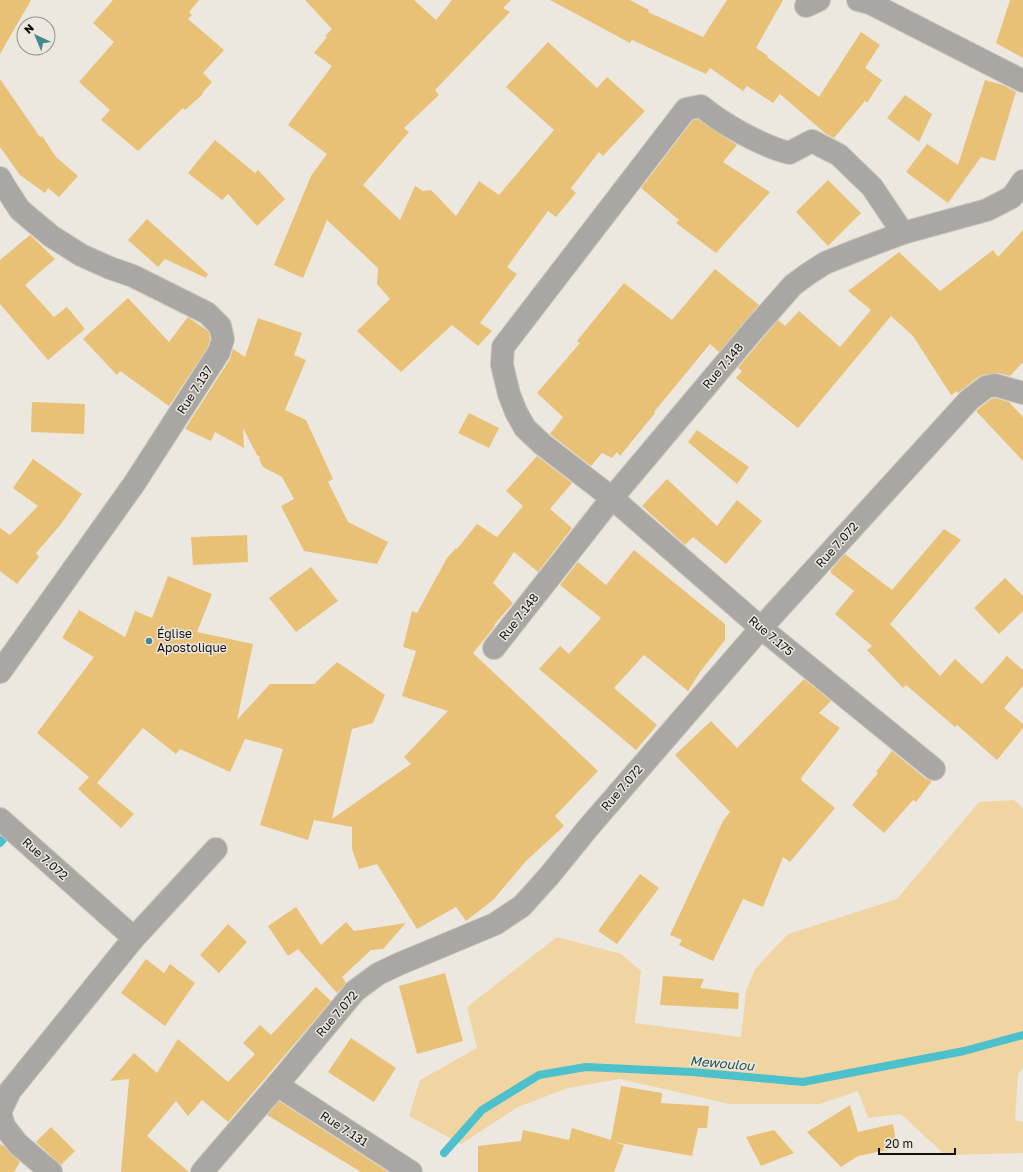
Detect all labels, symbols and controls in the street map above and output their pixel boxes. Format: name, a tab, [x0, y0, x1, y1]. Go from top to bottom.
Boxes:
north arrow	[16, 16, 56, 56]
text: N	[21, 21, 36, 36]
street label: Rue 7.148	[699, 340, 746, 392]
street label: Rue 7.137	[174, 363, 216, 417]
street label: Rue 7.072	[812, 519, 861, 570]
street label: Rue 7.148	[496, 590, 542, 643]
street label: Rue 7.175	[746, 612, 797, 659]
place label: Église Apostolique	[157, 626, 227, 655]
marker: Église Apostolique	[144, 636, 154, 646]
street label: Rue 7.072	[598, 762, 646, 814]
street label: Rue 7.072	[20, 834, 71, 883]
street label: Rue 7.072	[313, 988, 361, 1040]
water label: Mewoulou	[689, 1052, 756, 1074]
street label: Rue 7.131	[318, 1108, 371, 1150]
scale bar	[879, 1130, 955, 1156]
text: 20 m	[885, 1136, 913, 1151]

